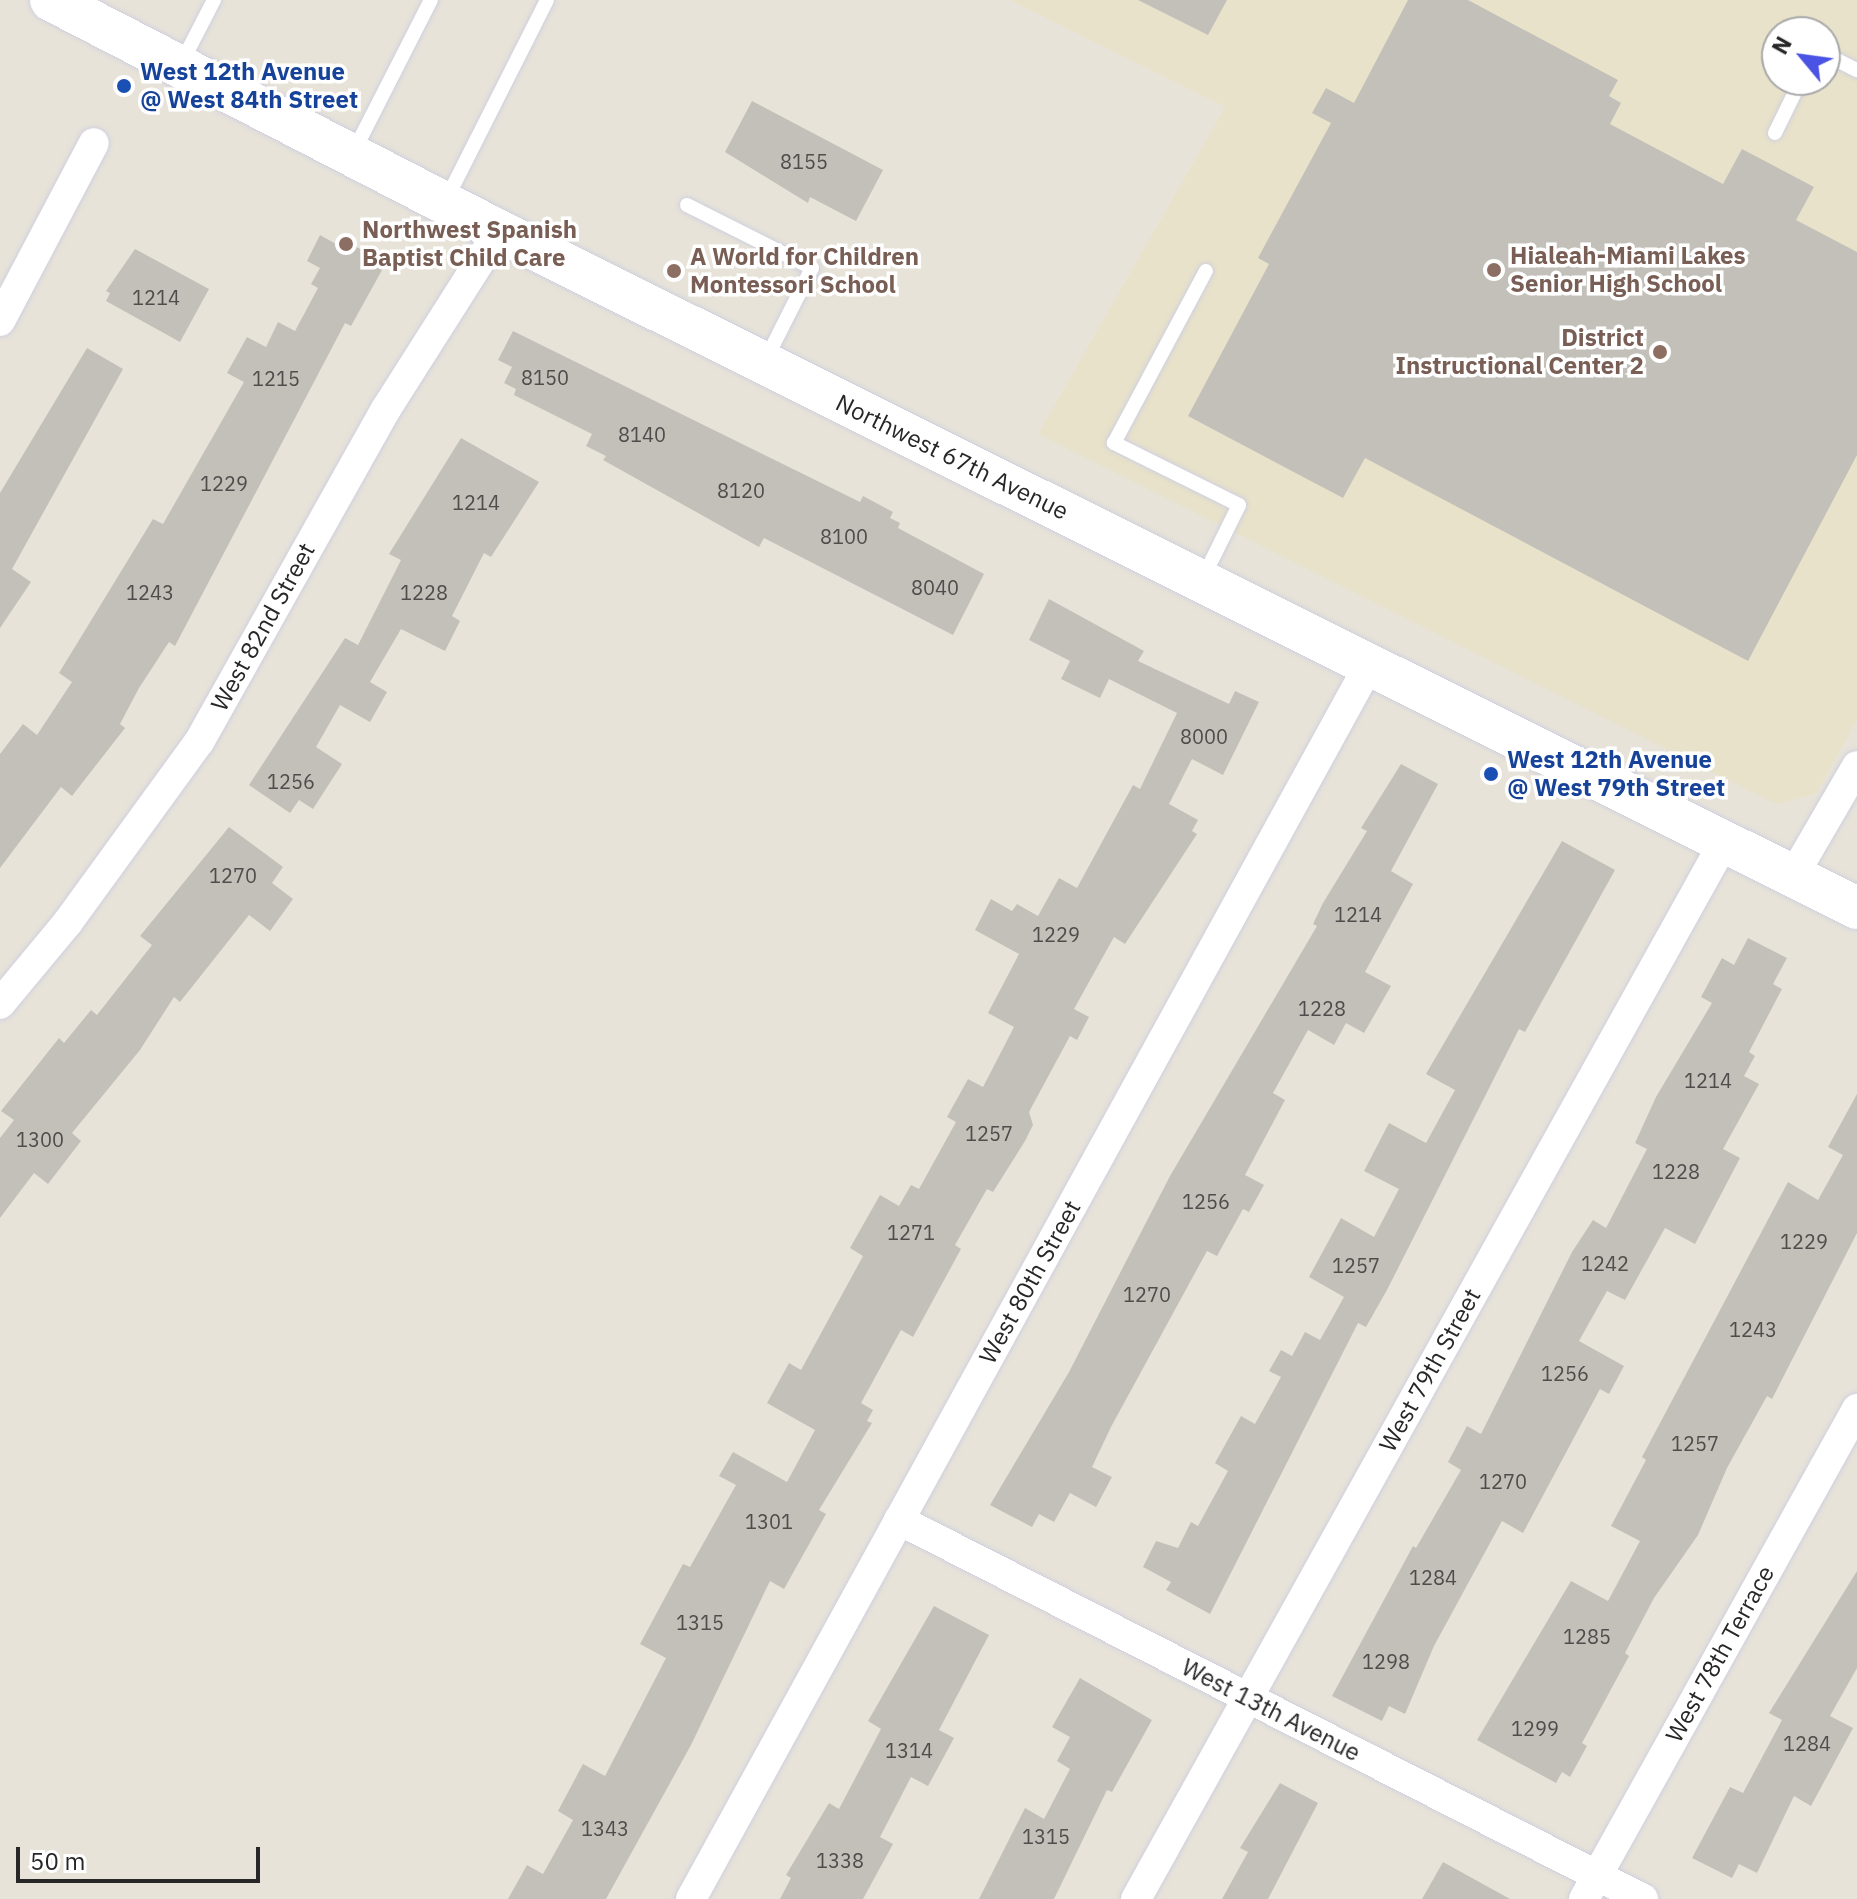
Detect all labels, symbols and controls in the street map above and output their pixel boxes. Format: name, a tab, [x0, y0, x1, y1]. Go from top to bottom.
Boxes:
north arrow	[1761, 16, 1841, 96]
text: N	[1765, 31, 1798, 59]
place label: West 12th Avenue @ West 84th Street	[140, 58, 358, 114]
marker: West 12th Avenue @ West 84th Street	[115, 77, 133, 95]
house number: 8155	[780, 149, 828, 173]
place label: Northwest Spanish Baptist Child Care	[362, 216, 577, 272]
marker: Northwest Spanish Baptist Child Care	[337, 235, 355, 253]
place label: Hialeah-Miami Lakes Senior High School	[1510, 242, 1746, 298]
place label: A World for Children Montessori School	[690, 243, 919, 299]
marker: Hialeah-Miami Lakes Senior High School	[1485, 261, 1503, 279]
marker: A World for Children Montessori School	[665, 262, 683, 280]
house number: 1214	[132, 285, 180, 309]
place label: District Instructional Center 2	[1396, 324, 1644, 380]
marker: District Instructional Center 2	[1651, 343, 1669, 361]
house number: 8150	[521, 365, 569, 389]
house number: 1215	[252, 366, 300, 390]
street label: Northwest 67th Avenue	[831, 388, 1073, 526]
house number: 8140	[618, 422, 666, 446]
house number: 1229	[200, 471, 248, 495]
house number: 8120	[717, 478, 765, 502]
house number: 1214	[452, 490, 500, 514]
house number: 8100	[820, 524, 868, 548]
street label: West 82nd Street	[205, 538, 321, 716]
house number: 8040	[911, 575, 959, 599]
house number: 1243	[126, 580, 174, 604]
house number: 1228	[400, 580, 448, 604]
house number: 8000	[1180, 724, 1228, 748]
place label: West 12th Avenue @ West 79th Street	[1507, 746, 1725, 802]
marker: West 12th Avenue @ West 79th Street	[1482, 765, 1500, 783]
house number: 1256	[267, 769, 315, 793]
house number: 1270	[209, 863, 257, 887]
house number: 1214	[1334, 902, 1382, 926]
house number: 1229	[1032, 922, 1080, 946]
house number: 1228	[1298, 996, 1346, 1020]
house number: 1214	[1684, 1068, 1732, 1092]
house number: 1257	[965, 1121, 1013, 1145]
house number: 1300	[16, 1127, 64, 1151]
house number: 1228	[1652, 1159, 1700, 1183]
house number: 1256	[1182, 1189, 1230, 1213]
street label: West 80th Street	[973, 1195, 1087, 1369]
house number: 1271	[887, 1220, 935, 1244]
house number: 1229	[1780, 1229, 1828, 1253]
house number: 1242	[1581, 1251, 1629, 1275]
house number: 1257	[1332, 1253, 1380, 1277]
house number: 1270	[1123, 1282, 1171, 1306]
street label: West 79th Street	[1373, 1283, 1487, 1457]
house number: 1243	[1729, 1317, 1777, 1341]
house number: 1256	[1541, 1361, 1589, 1385]
house number: 1257	[1671, 1431, 1719, 1455]
house number: 1270	[1479, 1469, 1527, 1493]
house number: 1301	[745, 1509, 793, 1533]
street label: West 78th Terrace	[1660, 1561, 1780, 1747]
house number: 1284	[1409, 1565, 1457, 1589]
house number: 1315	[676, 1610, 724, 1634]
house number: 1285	[1563, 1624, 1611, 1648]
house number: 1298	[1362, 1649, 1410, 1673]
street label: West 13th Avenue	[1177, 1653, 1365, 1767]
house number: 1299	[1511, 1716, 1559, 1740]
house number: 1284	[1783, 1731, 1831, 1755]
house number: 1314	[885, 1738, 933, 1762]
house number: 1343	[581, 1816, 629, 1840]
house number: 1315	[1022, 1824, 1070, 1848]
scale bar	[20, 1831, 264, 1881]
text: 50 m	[30, 1845, 85, 1877]
house number: 1338	[816, 1848, 864, 1872]

